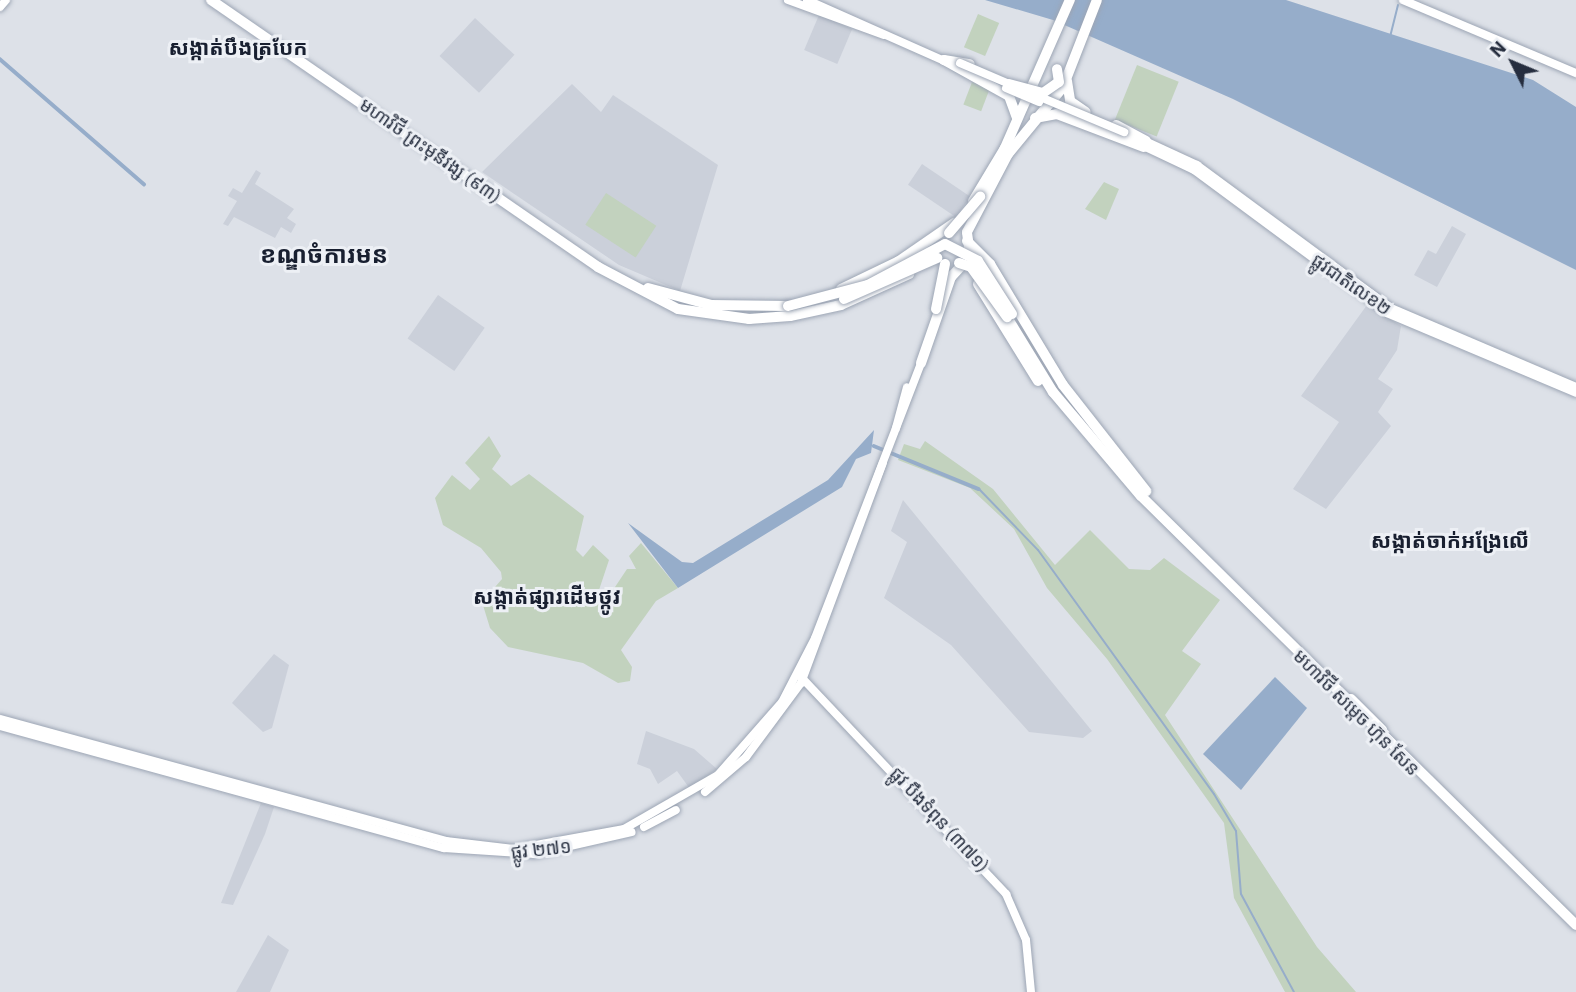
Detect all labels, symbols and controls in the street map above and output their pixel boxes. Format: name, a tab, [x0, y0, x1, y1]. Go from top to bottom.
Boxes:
north arrow	[1478, 28, 1548, 98]
district label: សង្កាត់បឹងត្របែក	[168, 34, 308, 60]
text: N	[1484, 35, 1511, 62]
street label: មហាវិថី ព្រះមុនីវង្ស (៩៣)	[355, 94, 505, 208]
district label: ខណ្ឌចំការមន	[260, 241, 388, 269]
street label: ផ្លូវជាតិលេខ២	[1307, 250, 1395, 320]
district label: សង្កាត់ចាក់អង្រែលើ	[1371, 527, 1529, 553]
district label: សង្កាត់ផ្សារដើមថ្កូវ	[473, 583, 621, 609]
street label: មហាវិថី សម្តេច ហ៊ុន សែន	[1289, 646, 1423, 780]
street label: ផ្លូវ បឹងទំពុន (៣៧១)	[885, 763, 993, 877]
street label: ផ្លូវ ២៧១	[510, 836, 572, 864]

